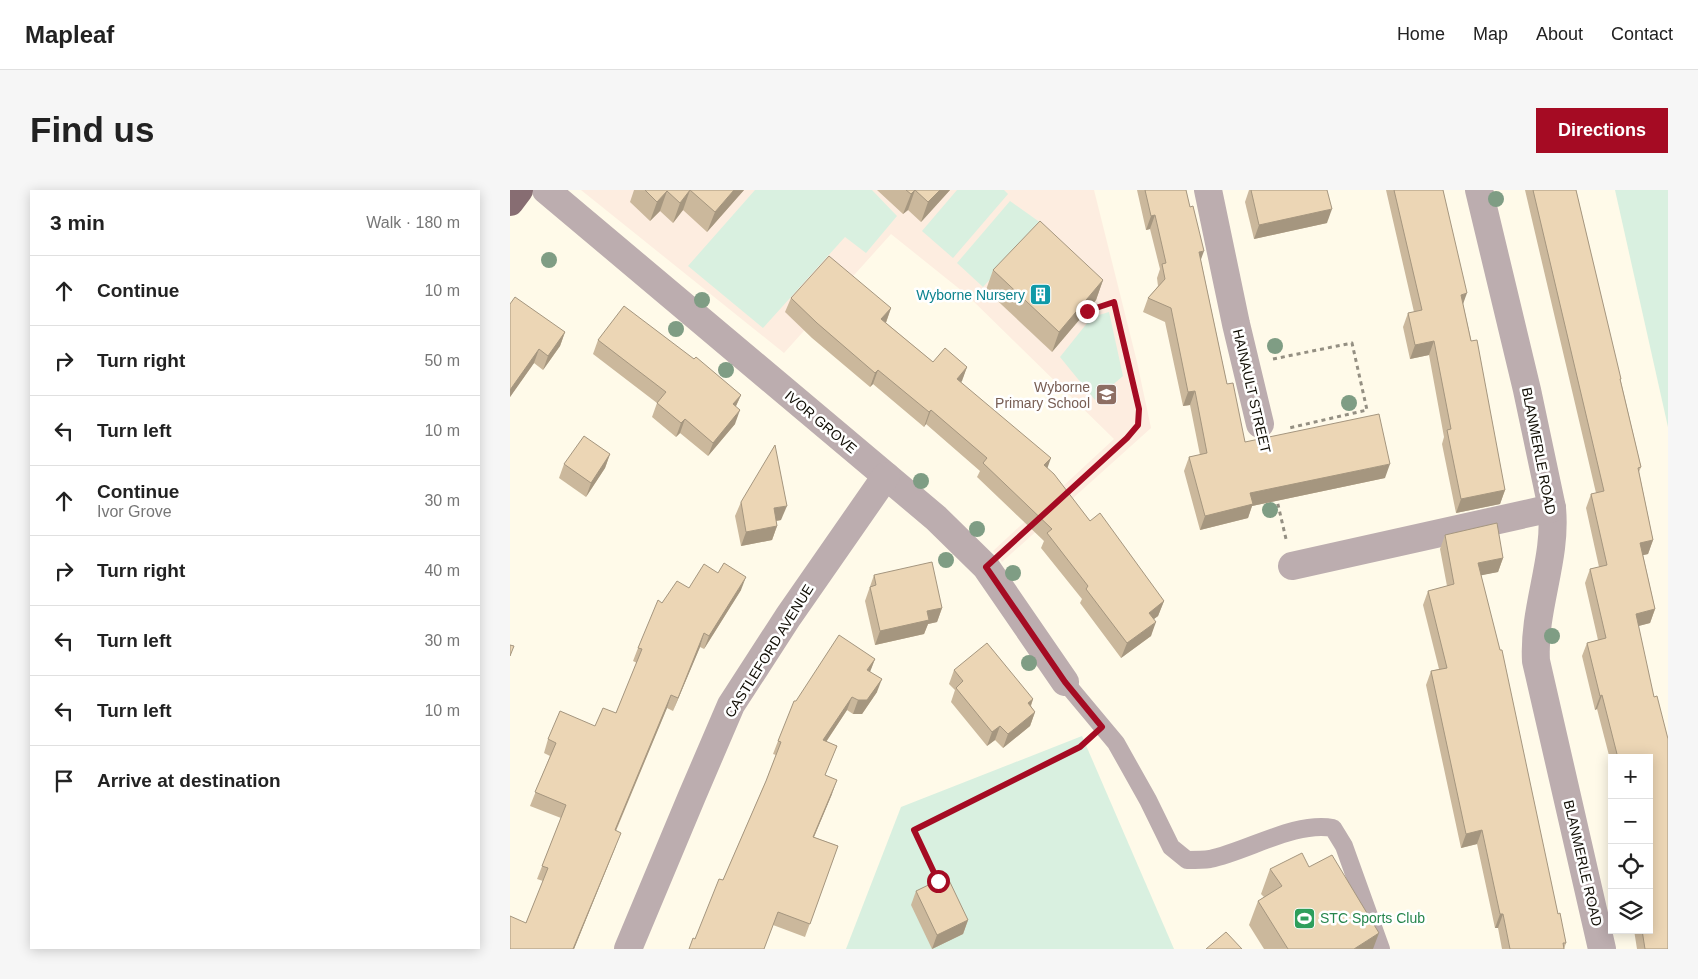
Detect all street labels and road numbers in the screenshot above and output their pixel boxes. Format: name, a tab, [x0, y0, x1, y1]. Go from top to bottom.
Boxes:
street label: HAINAULT STREET	[1230, 327, 1274, 455]
street label: BLANMERLE ROAD	[1519, 386, 1559, 516]
street label: IVOR GROVE	[782, 387, 860, 457]
street label: CASTLEFORD AVENUE	[721, 582, 817, 720]
street label: BLANMERLE ROAD	[1561, 798, 1605, 928]

